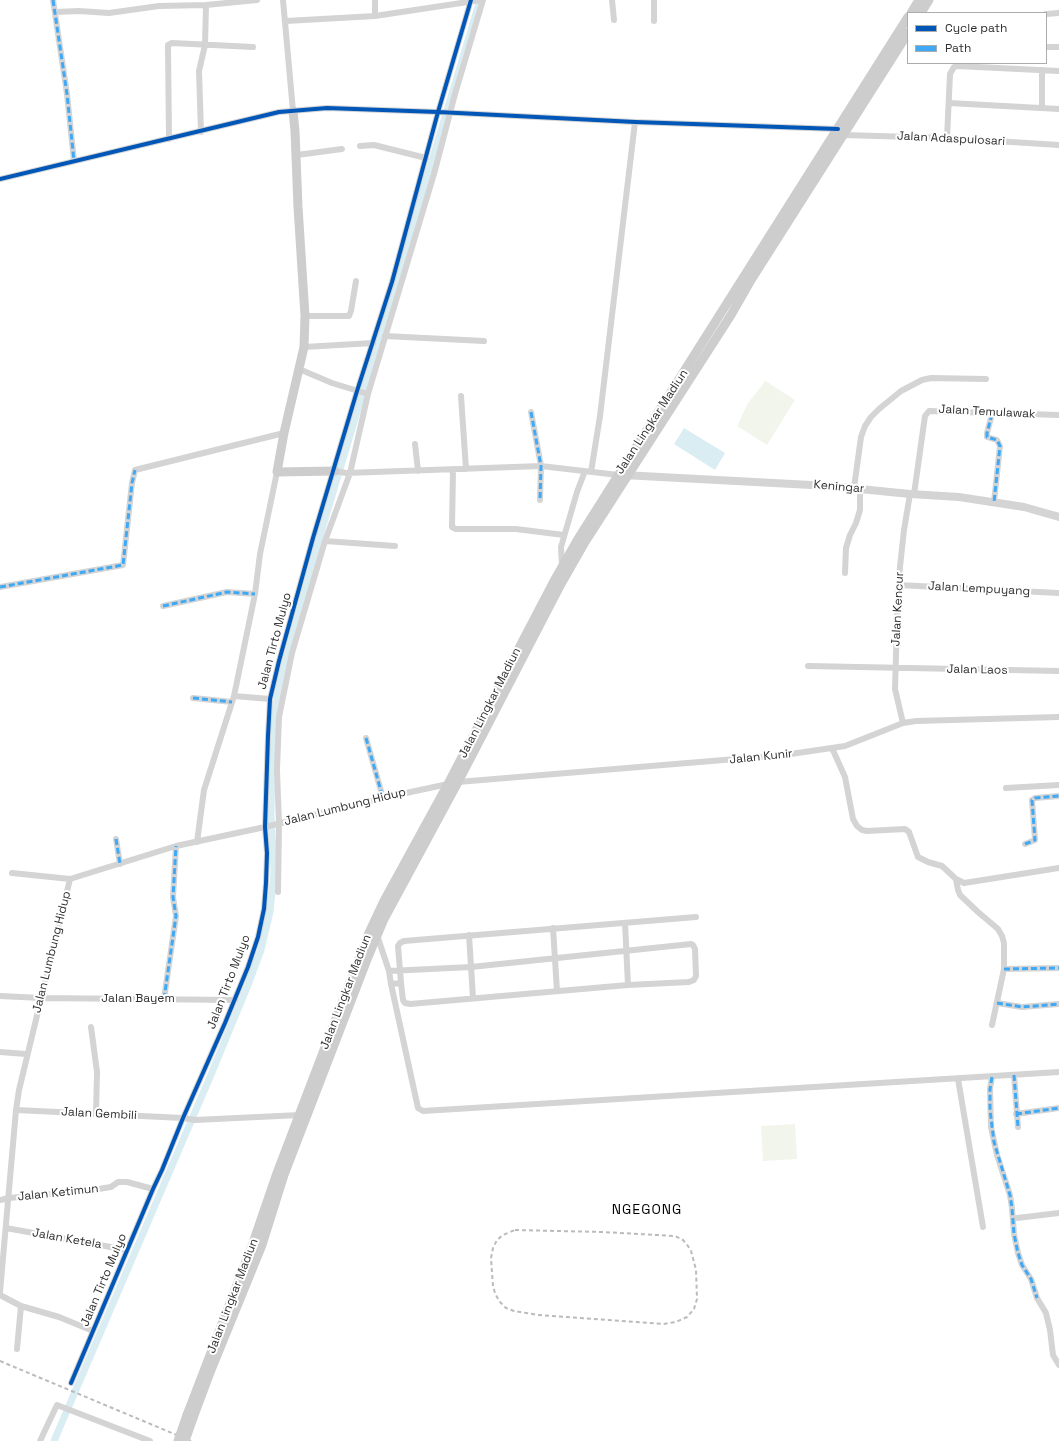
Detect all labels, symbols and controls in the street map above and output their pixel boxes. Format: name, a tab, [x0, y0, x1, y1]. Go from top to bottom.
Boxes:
legend	[907, 12, 1047, 64]
text: Cycle path	[945, 20, 1007, 36]
text: Path	[945, 40, 971, 56]
street label: Jalan Adaspulosari	[896, 129, 1006, 149]
street label: Jalan Lingkar Madiun	[613, 367, 691, 477]
street label: Jalan Temulawak	[938, 402, 1036, 422]
street label: Keningar	[813, 478, 865, 496]
street label: Jalan Kencur	[889, 571, 907, 647]
street label: Jalan Lempuyang	[928, 579, 1030, 599]
street label: Jalan Tirto Mulyo	[255, 591, 295, 691]
street label: Jalan Lingkar Madiun	[456, 645, 524, 761]
street label: Jalan Laos	[946, 662, 1008, 678]
street label: Jalan Kunir	[729, 747, 793, 767]
street label: Jalan Lumbung Hidup	[283, 785, 407, 829]
street label: Jalan Lumbung Hidup	[30, 890, 74, 1014]
street label: Jalan Tirto Mulyo	[204, 933, 254, 1031]
street label: Jalan Lingkar Madiun	[317, 933, 375, 1051]
street label: Jalan Bayem	[101, 992, 175, 1006]
street label: Jalan Gembili	[61, 1105, 137, 1123]
street label: Jalan Ketimun	[17, 1182, 99, 1204]
district label: NGEGONG	[612, 1202, 682, 1218]
street label: Jalan Ketela	[31, 1226, 103, 1252]
street label: Jalan Tirto Mulyo	[78, 1231, 130, 1329]
street label: Jalan Lingkar Madiun	[204, 1237, 262, 1355]

